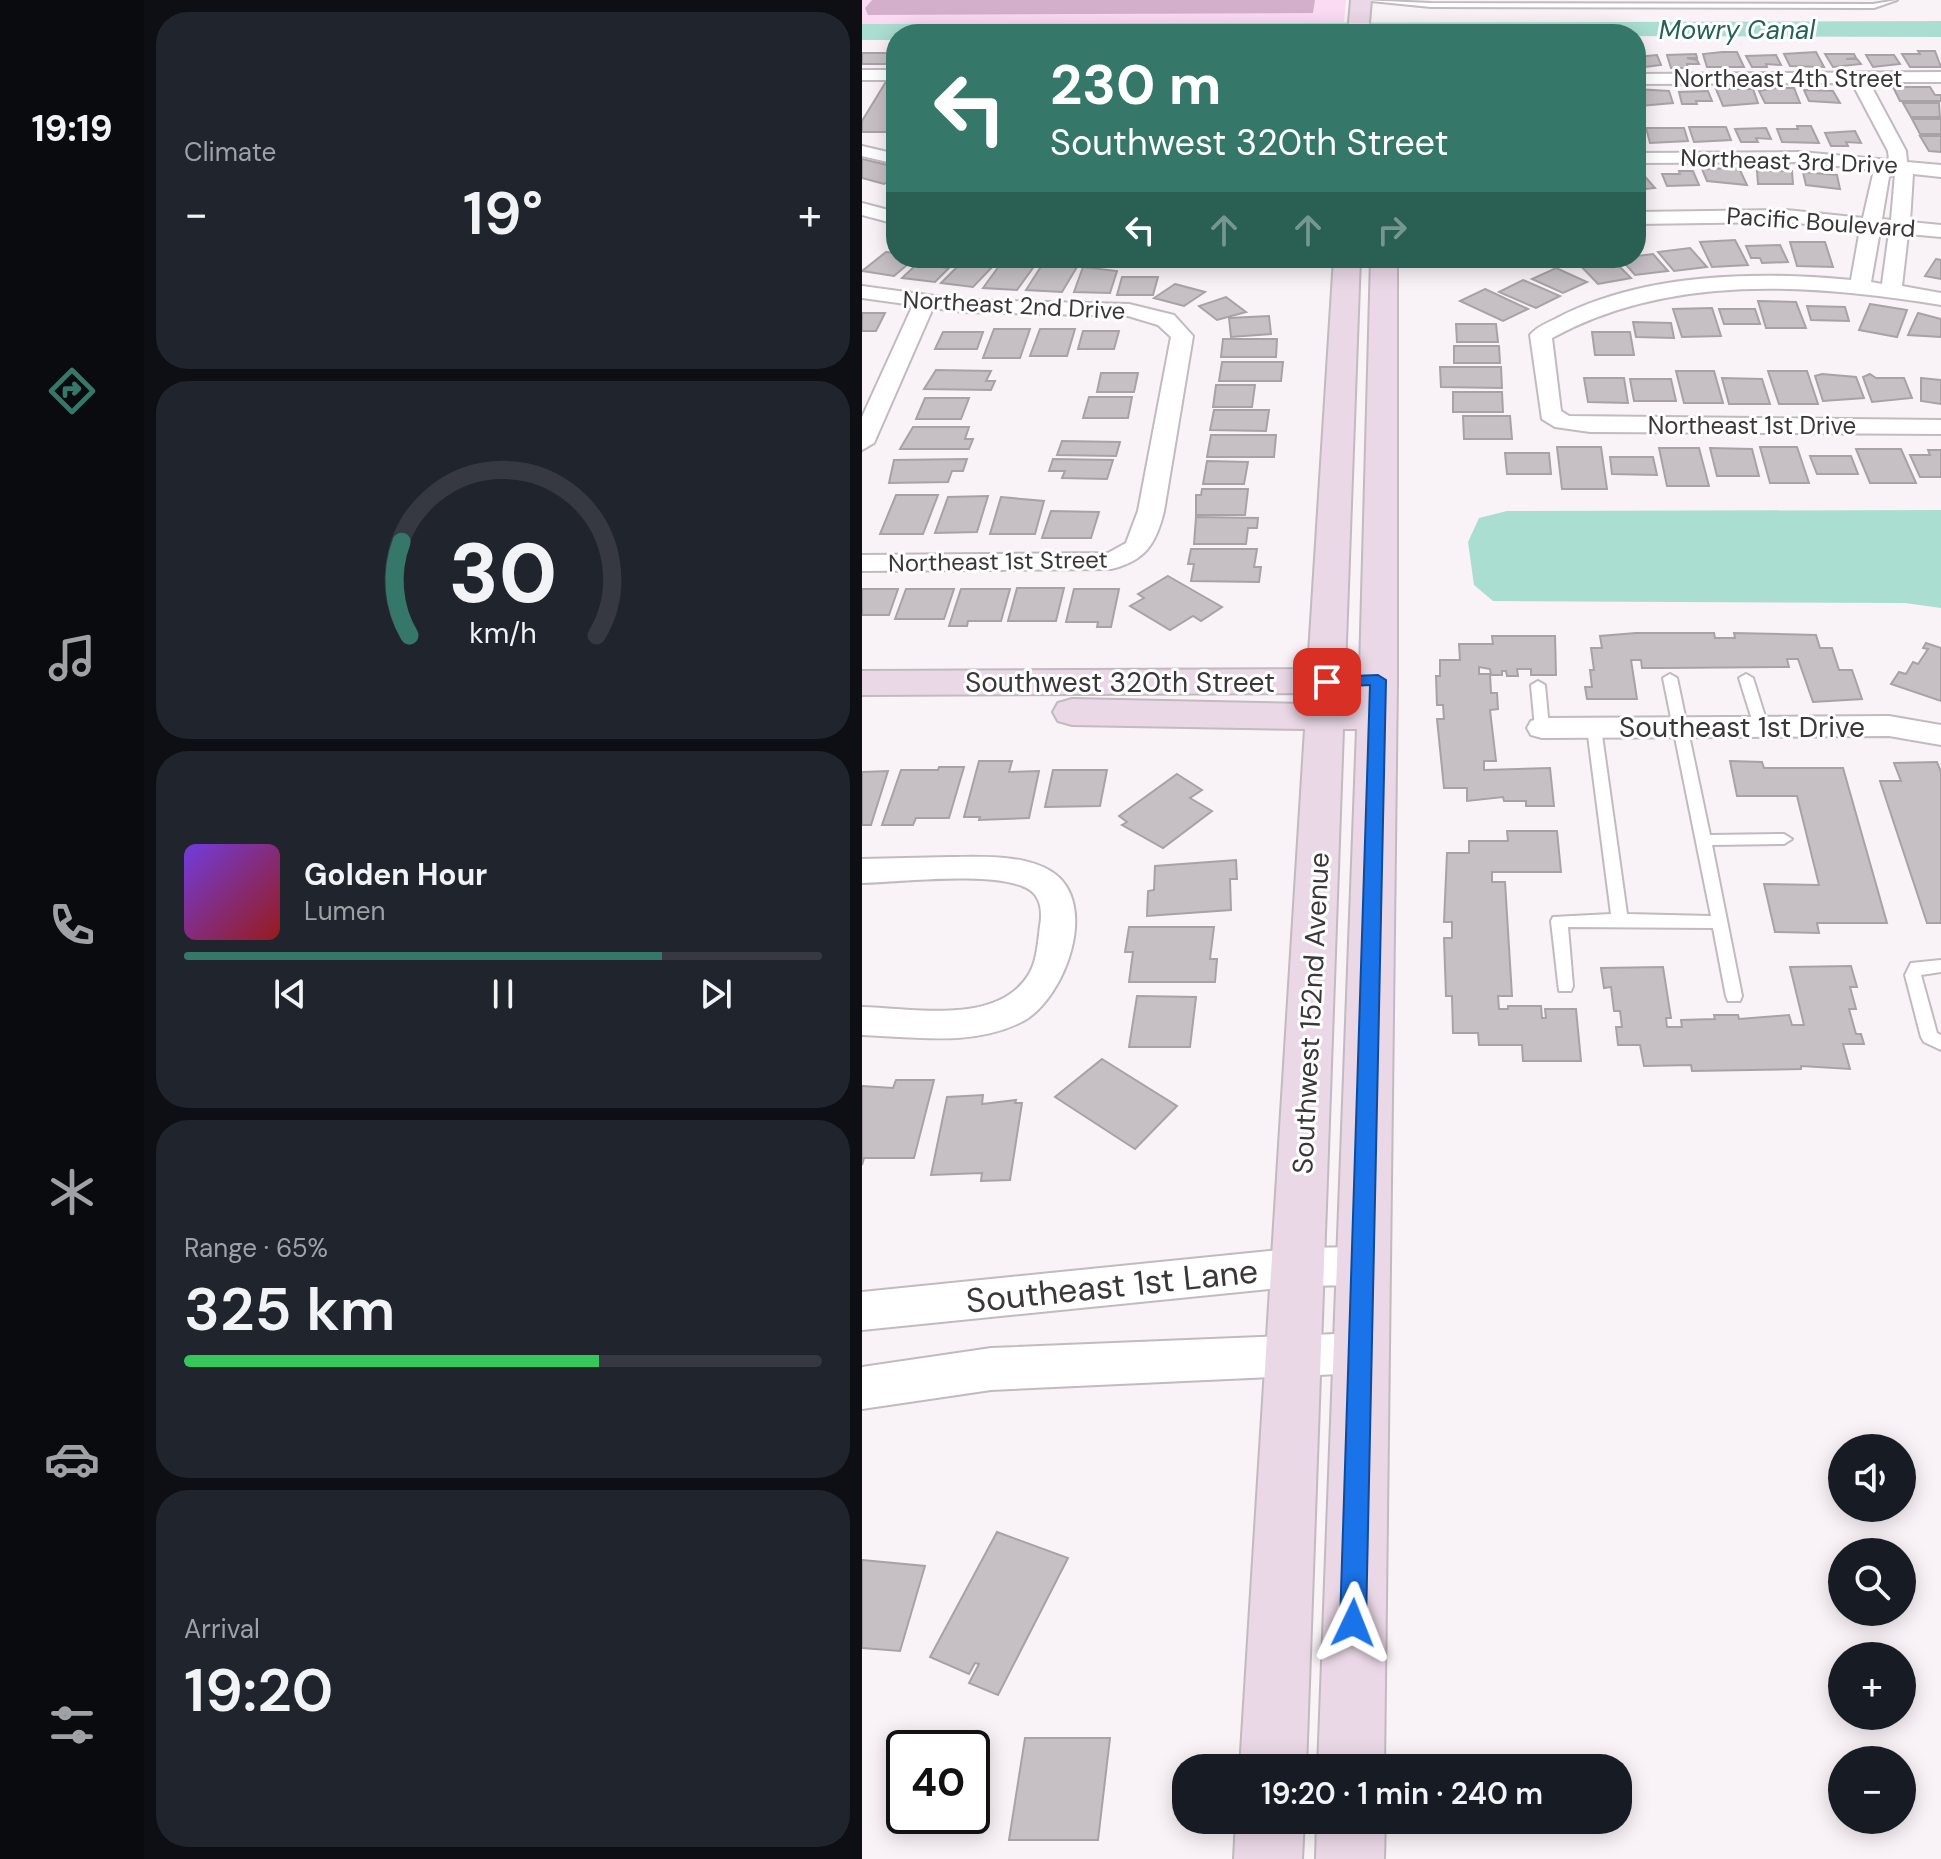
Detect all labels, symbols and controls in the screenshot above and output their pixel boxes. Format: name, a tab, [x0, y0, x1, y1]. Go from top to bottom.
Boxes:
water label: Mowry Canal	[1659, 13, 1816, 47]
text: 230 m	[1050, 48, 1221, 121]
icon: left	[918, 56, 1022, 160]
street label: Northeast 4th Street	[1673, 63, 1903, 94]
text: 19:19	[31, 105, 113, 152]
text: Southwest 320th Street	[1050, 119, 1449, 166]
text: Climate	[184, 135, 276, 169]
street label: Northeast 3rd Drive	[1680, 142, 1898, 180]
text: 19°	[463, 174, 543, 253]
text: −	[184, 185, 208, 243]
text: +	[798, 185, 822, 243]
street label: Pacific Boulevard	[1726, 200, 1916, 244]
icon: left	[1118, 208, 1162, 252]
icon: ahead	[1202, 208, 1246, 252]
icon: ahead	[1286, 208, 1330, 252]
icon: right	[1370, 208, 1414, 252]
street label: Northeast 2nd Drive	[902, 284, 1126, 326]
icon: directions	[44, 363, 100, 419]
street label: Northeast 1st Drive	[1648, 410, 1856, 441]
text: 30	[449, 519, 557, 628]
street label: Northeast 1st Street	[888, 544, 1108, 578]
text: km/h	[469, 615, 537, 652]
icon: music	[44, 630, 100, 686]
pin	[1293, 648, 1361, 716]
icon: arrive	[1305, 660, 1349, 704]
street label: Southwest 320th Street	[965, 664, 1275, 701]
street label: Southeast 1st Drive	[1619, 709, 1865, 746]
street label: Southwest 152nd Avenue	[1284, 851, 1338, 1175]
text: Golden Hour	[304, 855, 487, 894]
text: Lumen	[304, 894, 385, 928]
icon: phone	[44, 897, 100, 953]
icon: previous	[268, 972, 312, 1016]
icon: pause	[481, 972, 525, 1016]
icon: next	[694, 972, 738, 1016]
icon: climate	[44, 1164, 100, 1220]
text: Range · 65%	[184, 1231, 328, 1265]
street label: Southeast 1st Lane	[964, 1248, 1260, 1324]
text: 325 km	[184, 1270, 395, 1349]
icon: car	[44, 1431, 100, 1487]
map controls	[1828, 1434, 1916, 1834]
button: sound	[1828, 1434, 1916, 1522]
button: search	[1828, 1538, 1916, 1626]
position arrow	[1311, 1581, 1395, 1665]
text: Arrival	[184, 1612, 260, 1646]
button: +	[1828, 1642, 1916, 1730]
text: 19:20	[184, 1651, 333, 1730]
icon: filters	[44, 1697, 100, 1753]
speed limit sign: 40	[886, 1730, 990, 1834]
button: −	[1828, 1746, 1916, 1834]
text: 19:20 · 1 min · 240 m	[1261, 1774, 1543, 1813]

